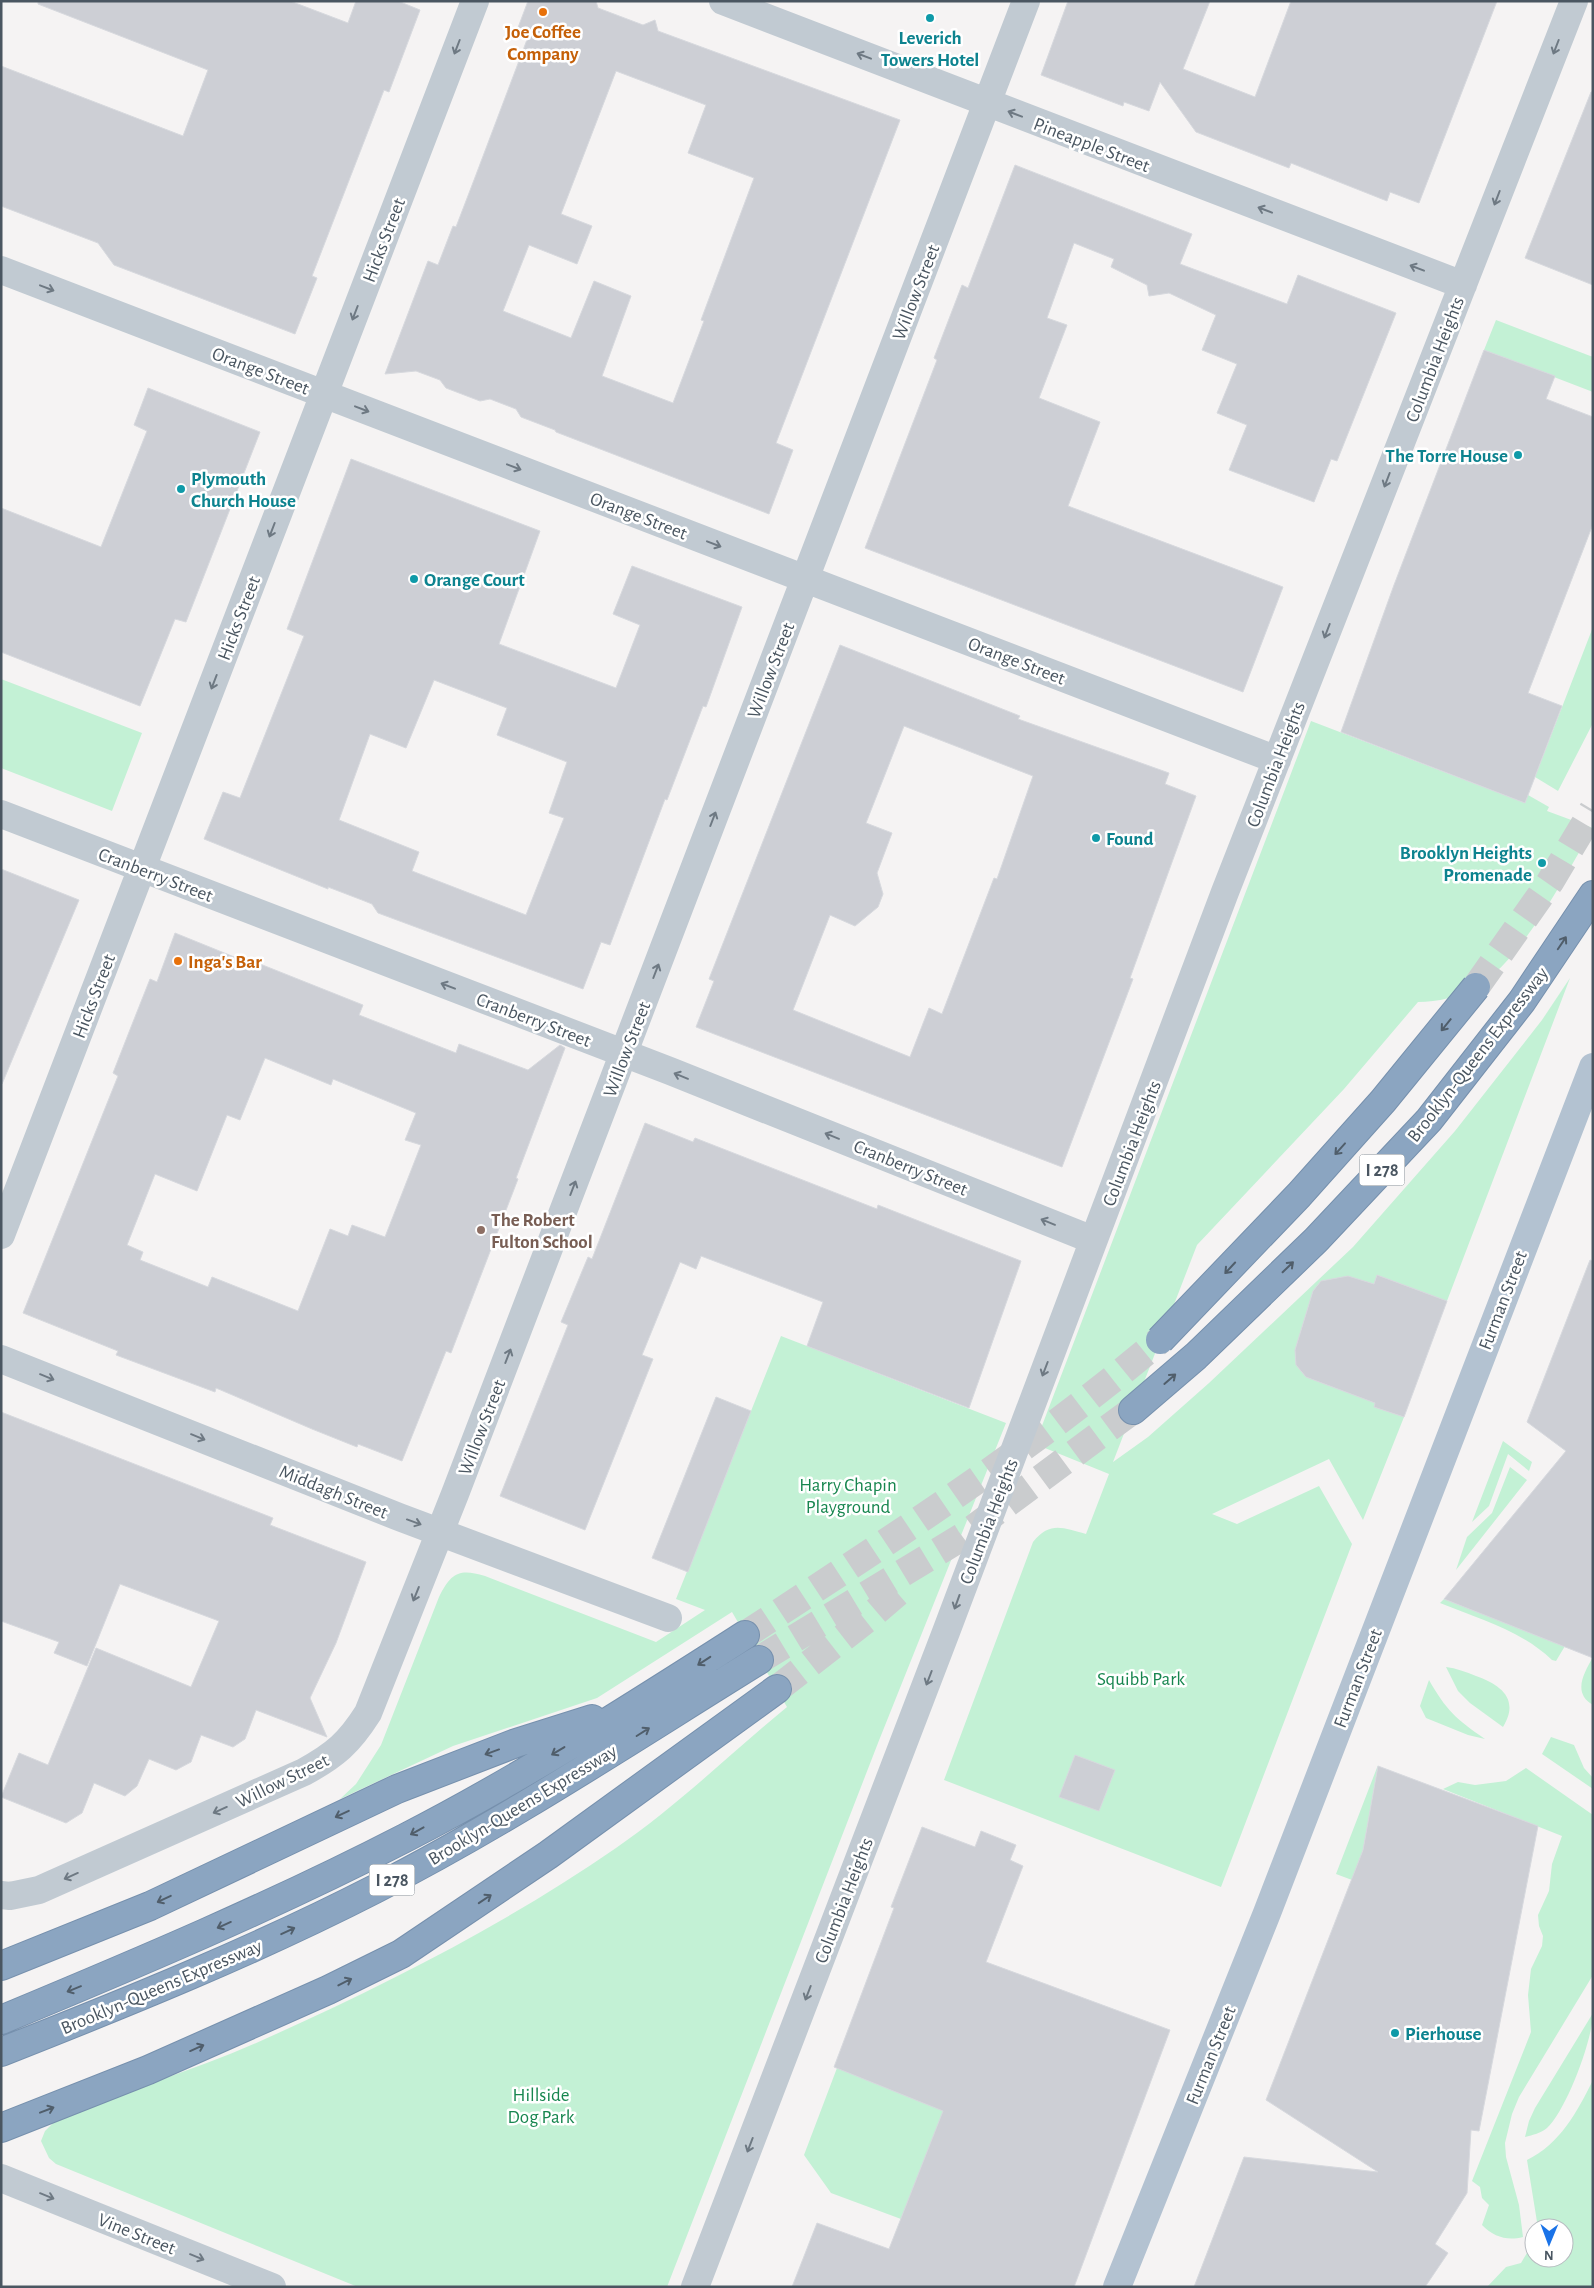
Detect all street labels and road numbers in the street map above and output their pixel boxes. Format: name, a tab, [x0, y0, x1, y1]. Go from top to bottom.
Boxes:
street label: Pineapple Street	[1031, 115, 1152, 176]
street label: Hicks Street	[360, 196, 409, 285]
street label: Willow Street	[889, 242, 943, 343]
street label: Columbia Heights	[1403, 294, 1468, 425]
street label: Orange Street	[209, 344, 312, 399]
street label: Orange Street	[587, 489, 690, 544]
street label: Hicks Street	[215, 574, 264, 663]
street label: Willow Street	[744, 620, 798, 721]
street label: Orange Street	[965, 634, 1068, 689]
street label: Columbia Heights	[1244, 699, 1309, 830]
street label: Cranberry Street	[96, 845, 215, 906]
street label: Hicks Street	[70, 952, 119, 1041]
street label: Brooklyn-Queens Expressway	[1404, 964, 1552, 1146]
street label: Cranberry Street	[474, 990, 593, 1051]
street label: Willow Street	[600, 999, 654, 1100]
street label: Columbia Heights	[1100, 1078, 1165, 1209]
street label: Cranberry Street	[851, 1137, 970, 1200]
road number: I 278	[1360, 1154, 1404, 1186]
street label: Furman Street	[1476, 1248, 1531, 1353]
street label: Willow Street	[455, 1377, 509, 1478]
street label: Columbia Heights	[957, 1456, 1022, 1587]
street label: Middagh Street	[277, 1462, 390, 1523]
street label: Furman Street	[1331, 1626, 1386, 1731]
street label: Brooklyn-Queens Expressway	[425, 1741, 620, 1869]
street label: Willow Street	[233, 1751, 332, 1812]
street label: Columbia Heights	[812, 1835, 877, 1966]
road number: I 278	[370, 1864, 414, 1896]
street label: Brooklyn-Queens Expressway	[58, 1936, 265, 2038]
street label: Furman Street	[1183, 2004, 1240, 2108]
street label: Vine Street	[95, 2210, 178, 2259]

